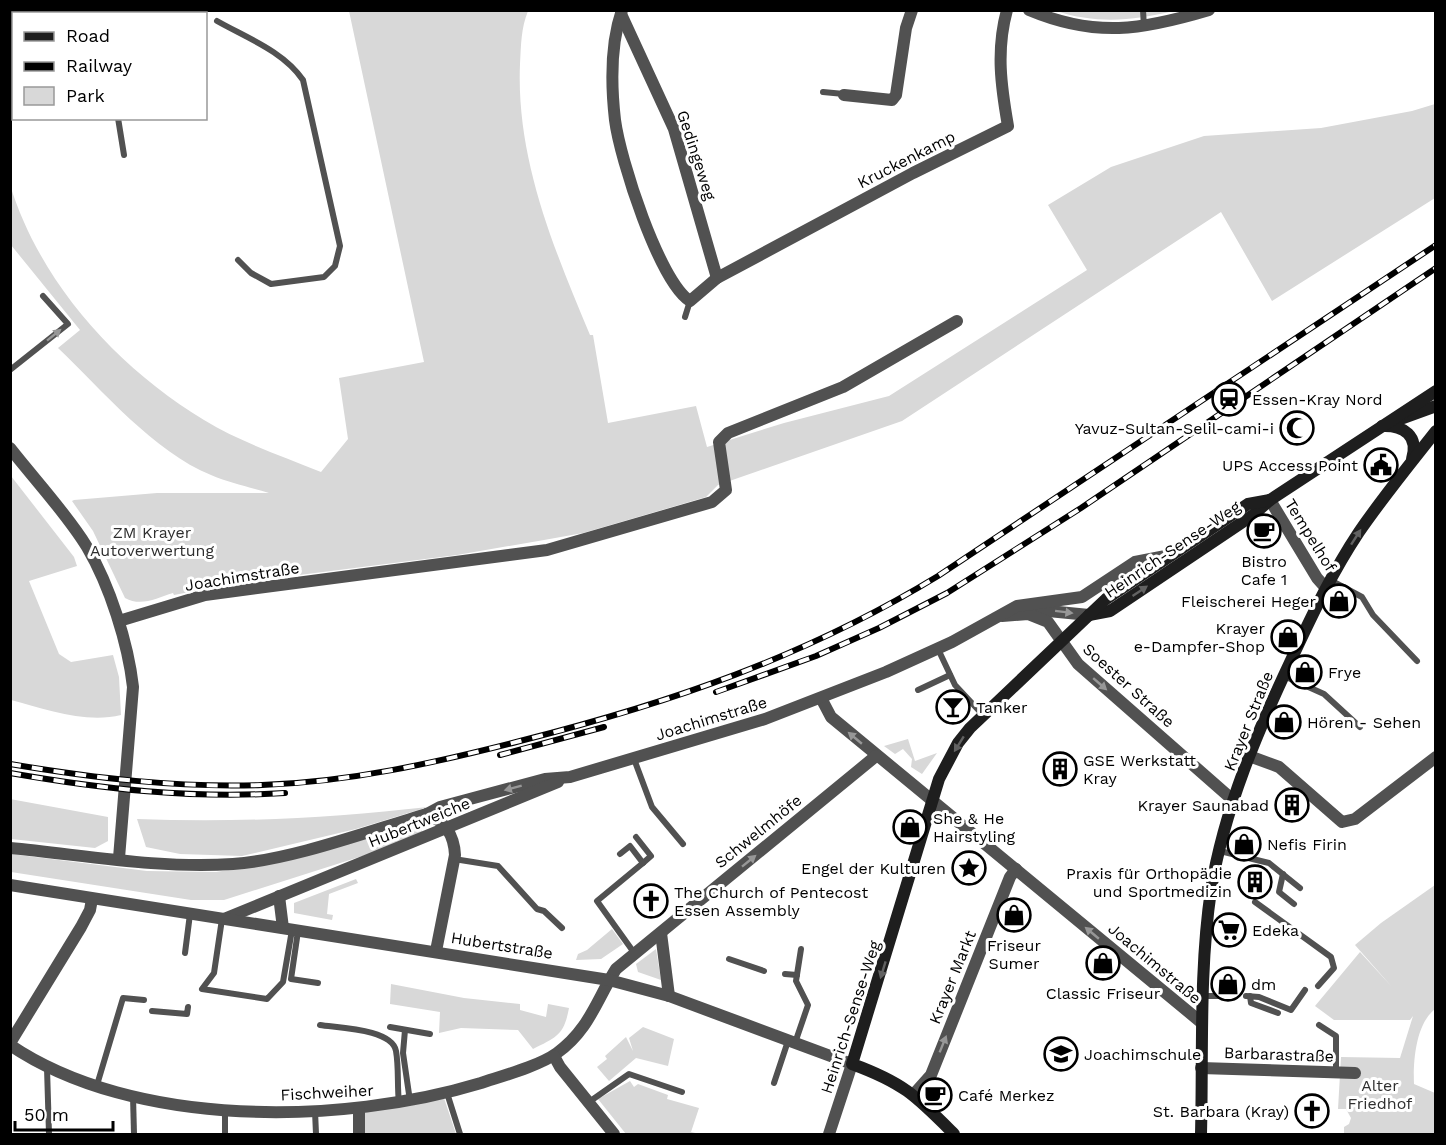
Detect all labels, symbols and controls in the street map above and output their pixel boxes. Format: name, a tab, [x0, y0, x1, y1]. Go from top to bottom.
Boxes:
legend	[12, 12, 207, 120]
text: Road	[66, 25, 110, 46]
text: Railway	[66, 55, 133, 76]
text: Park	[66, 85, 105, 106]
street label: Gedingeweg	[673, 108, 720, 203]
street label: Kruckenkamp	[854, 127, 958, 192]
one-way arrow	[46, 329, 62, 342]
station icon: Essen-Kray Nord	[1211, 381, 1247, 417]
place label: Essen-Kray Nord	[1252, 390, 1383, 409]
mosque icon: Yavuz-Sultan-Selil-cami-i	[1279, 410, 1315, 446]
place label: Yavuz-Sultan-Selil-cami-i	[1075, 419, 1274, 438]
public building icon: UPS Access Point	[1363, 447, 1399, 483]
place label: UPS Access Point	[1222, 456, 1358, 475]
street label: Tempelhof	[1281, 495, 1341, 576]
street label: Heinrich-Sense-Weg	[1101, 497, 1244, 602]
cafe icon: Bistro Cafe 1	[1246, 513, 1282, 549]
park label: ZM Krayer Autoverwertung	[90, 523, 215, 560]
one-way arrow	[1351, 529, 1362, 545]
place label: Bistro Cafe 1	[1241, 552, 1287, 589]
street label: Joachimstraße	[184, 558, 301, 595]
shop icon: Fleischerei Heger	[1321, 583, 1357, 619]
one-way arrow	[1132, 585, 1148, 597]
place label: Fleischerei Heger	[1181, 592, 1316, 611]
one-way arrow	[1054, 607, 1073, 617]
place label: Krayer e-Dampfer-Shop	[1134, 619, 1265, 656]
shop icon: Krayer e-Dampfer-Shop	[1270, 619, 1306, 655]
street label: Soester Straße	[1079, 639, 1178, 731]
shop icon: Frye	[1287, 654, 1323, 690]
place label: Frye	[1328, 663, 1361, 682]
street label: Krayer Straße	[1220, 669, 1277, 774]
one-way arrow	[1093, 677, 1108, 691]
bar icon: Tanker	[935, 689, 971, 725]
street label: Joachimstraße	[653, 692, 769, 744]
place label: Tanker	[976, 698, 1028, 717]
shop icon: Hören - Sehen	[1266, 704, 1302, 740]
place label: Hören - Sehen	[1307, 713, 1421, 732]
one-way arrow	[848, 732, 863, 745]
one-way arrow	[954, 736, 965, 752]
building icon: GSE Werkstatt Kray	[1042, 751, 1078, 787]
place label: GSE Werkstatt Kray	[1083, 751, 1196, 788]
one-way arrow	[504, 783, 522, 793]
building icon: Krayer Saunabad	[1274, 787, 1310, 823]
street label: Schwelmhöfe	[711, 791, 806, 872]
street label: Hubertweiche	[365, 793, 473, 852]
place label: Krayer Saunabad	[1137, 796, 1269, 815]
shop icon: She & He Hairstyling	[892, 809, 928, 845]
place label: She & He Hairstyling	[933, 809, 1016, 846]
shop icon: Nefis Firin	[1226, 826, 1262, 862]
place label: Nefis Firin	[1267, 835, 1347, 854]
place icon: Engel der Kulturen	[951, 850, 987, 886]
one-way arrow	[741, 854, 757, 867]
place label: Engel der Kulturen	[801, 859, 946, 878]
place label: Praxis für Orthopädie und Sportmedizin	[1066, 864, 1232, 901]
building icon: Praxis für Orthopädie und Sportmedizin	[1237, 864, 1273, 900]
church icon: The Church of Pentecost Essen Assembly	[633, 883, 669, 919]
place label: The Church of Pentecost Essen Assembly	[674, 883, 868, 920]
shop icon: Friseur Sumer	[996, 897, 1032, 933]
supermarket icon: Edeka	[1211, 912, 1247, 948]
street label: Joachimstraße	[1104, 919, 1205, 1008]
place label: Edeka	[1252, 921, 1299, 940]
one-way arrow	[1084, 926, 1100, 939]
street label: Krayer Markt	[925, 927, 980, 1027]
street label: Hubertstraße	[450, 928, 554, 963]
place label: Friseur Sumer	[987, 936, 1041, 973]
street label: Heinrich-Sense-Weg	[817, 938, 884, 1096]
shop icon: Classic Friseur	[1085, 945, 1121, 981]
one-way arrow	[878, 961, 887, 979]
shop icon: dm	[1210, 966, 1246, 1002]
place label: dm	[1251, 975, 1276, 994]
place label: Classic Friseur	[1046, 984, 1161, 1003]
one-way arrow	[938, 1035, 948, 1053]
school or university icon: Joachimschule	[1043, 1036, 1079, 1072]
street label: Barbarastraße	[1224, 1043, 1334, 1066]
place label: Joachimschule	[1084, 1045, 1201, 1064]
park label: Alter Friedhof	[1348, 1076, 1413, 1113]
cafe icon: Café Merkez	[917, 1077, 953, 1113]
street label: Fischweiher	[280, 1081, 375, 1104]
place label: Café Merkez	[958, 1086, 1055, 1105]
church icon: St. Barbara (Kray)	[1294, 1093, 1330, 1129]
scale bar	[15, 1094, 112, 1132]
place label: St. Barbara (Kray)	[1153, 1102, 1289, 1121]
text: 50 m	[24, 1104, 69, 1125]

